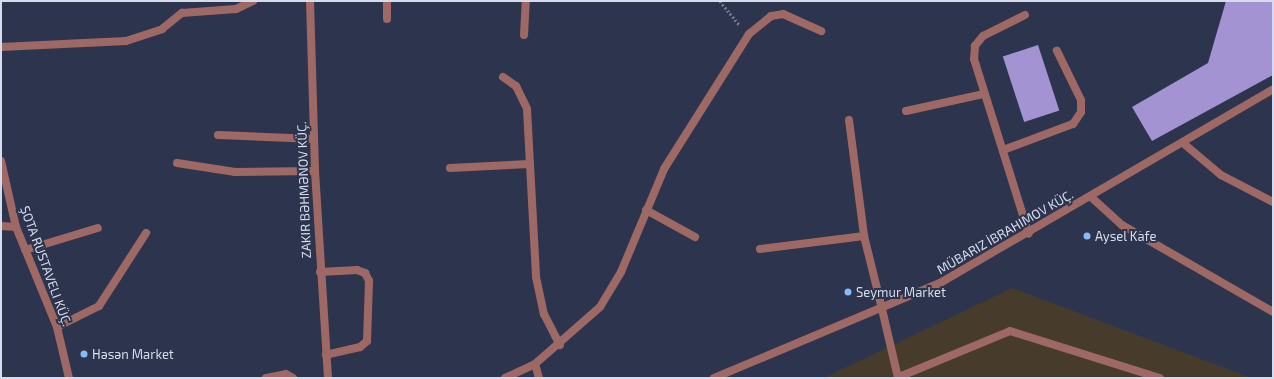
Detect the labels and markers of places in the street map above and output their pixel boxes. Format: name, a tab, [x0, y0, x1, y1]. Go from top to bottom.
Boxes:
place label: Aysel Kafe	[1095, 228, 1157, 244]
marker: Aysel Kafe	[1082, 231, 1092, 241]
place label: Seymur Market	[856, 284, 946, 300]
marker: Seymur Market	[843, 287, 853, 297]
place label: Həsən Market	[92, 346, 174, 362]
marker: Həsən Market	[79, 349, 89, 359]

